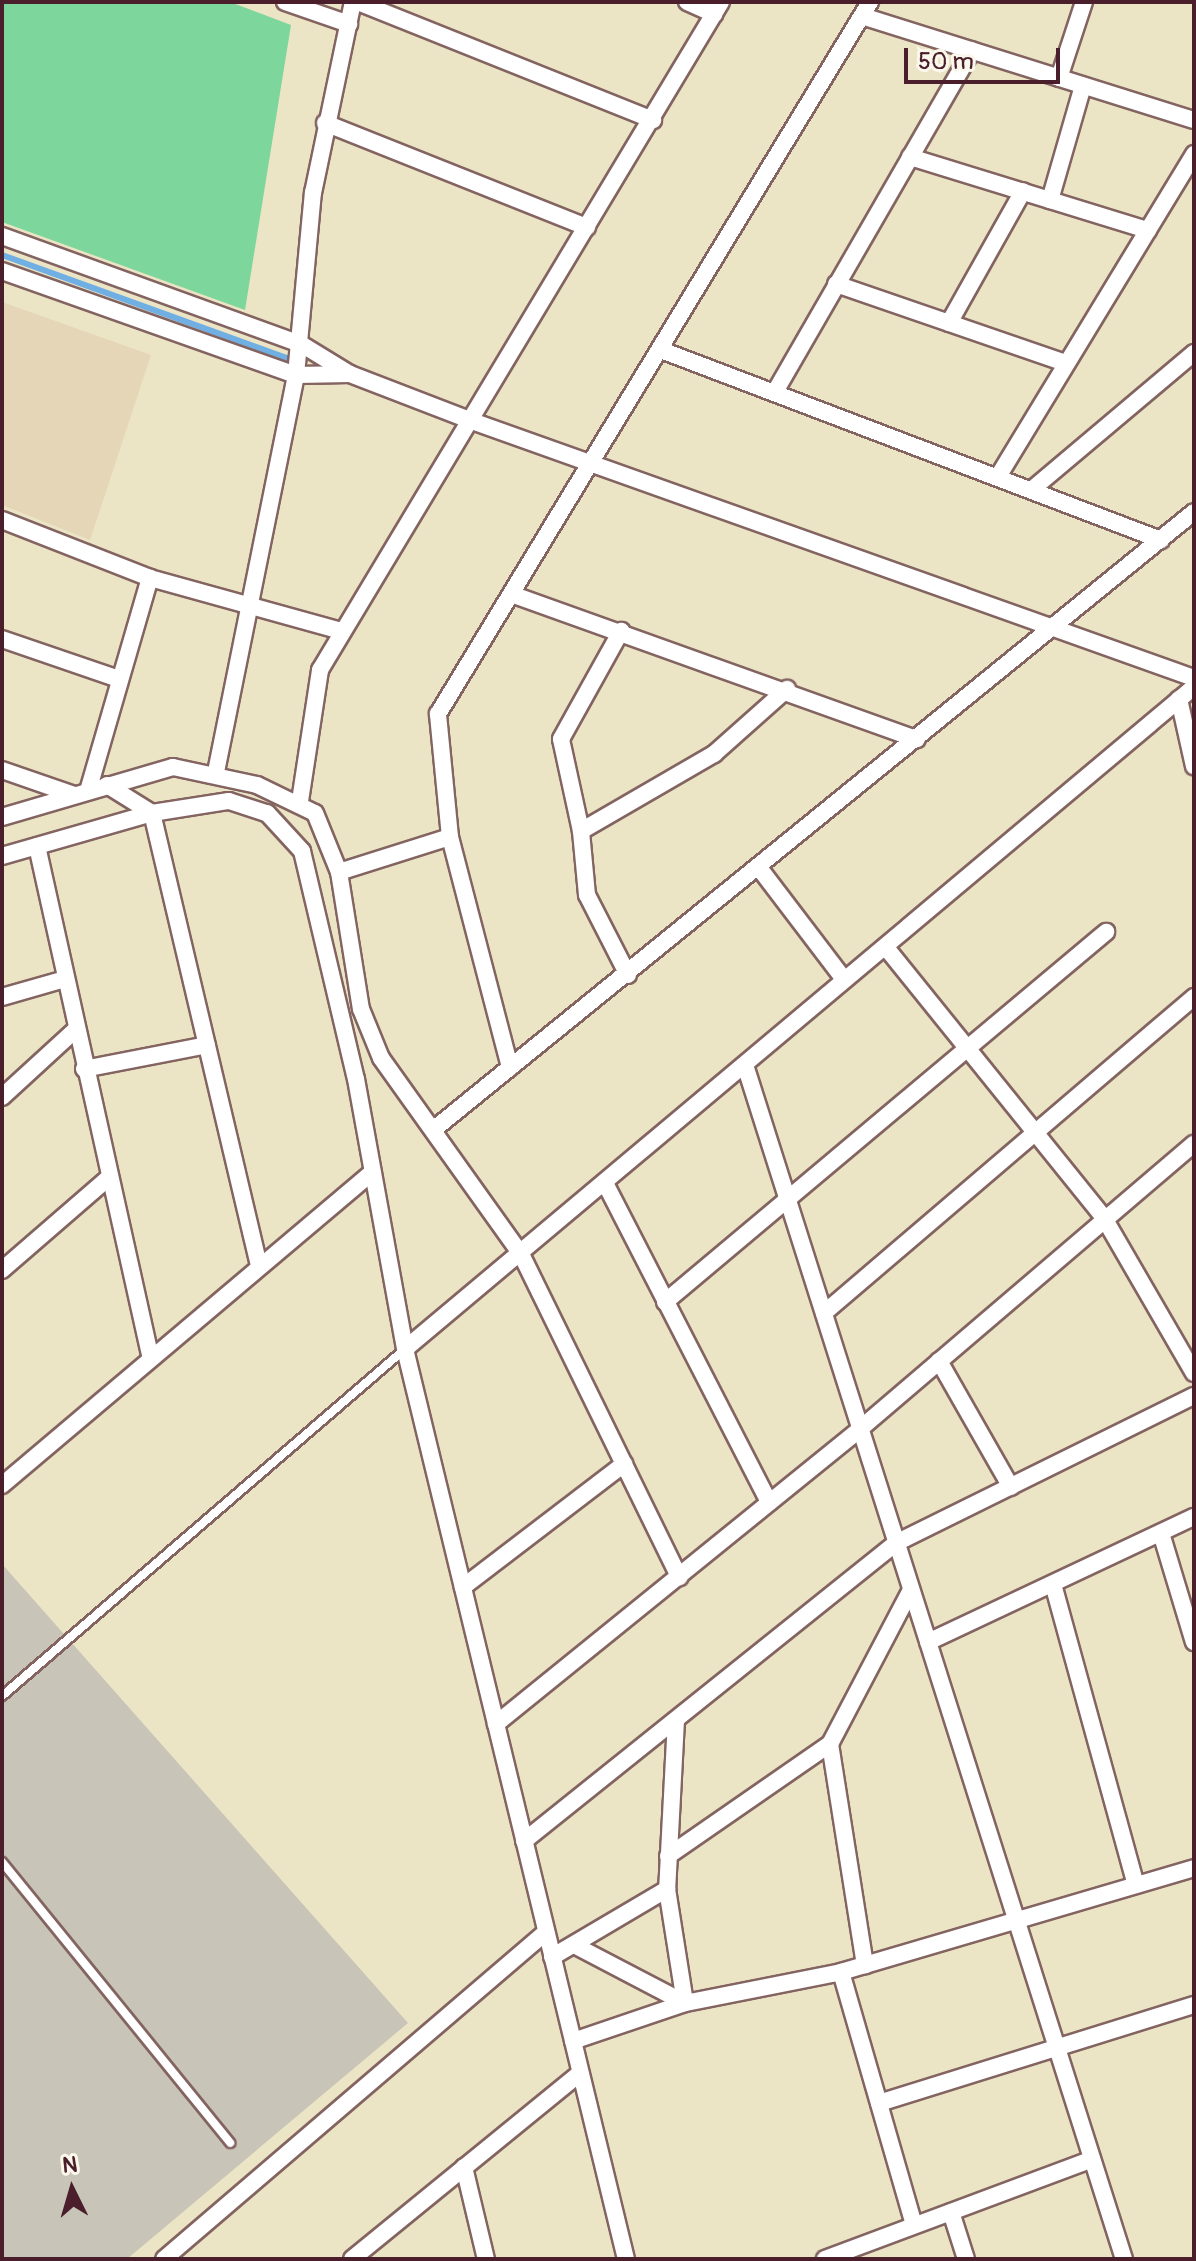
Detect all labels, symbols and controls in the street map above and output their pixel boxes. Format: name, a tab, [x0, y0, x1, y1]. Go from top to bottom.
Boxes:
scale bar	[908, 32, 1064, 82]
text: 50 m	[918, 47, 974, 76]
north arrow	[32, 2149, 112, 2229]
text: N	[61, 2150, 79, 2180]

